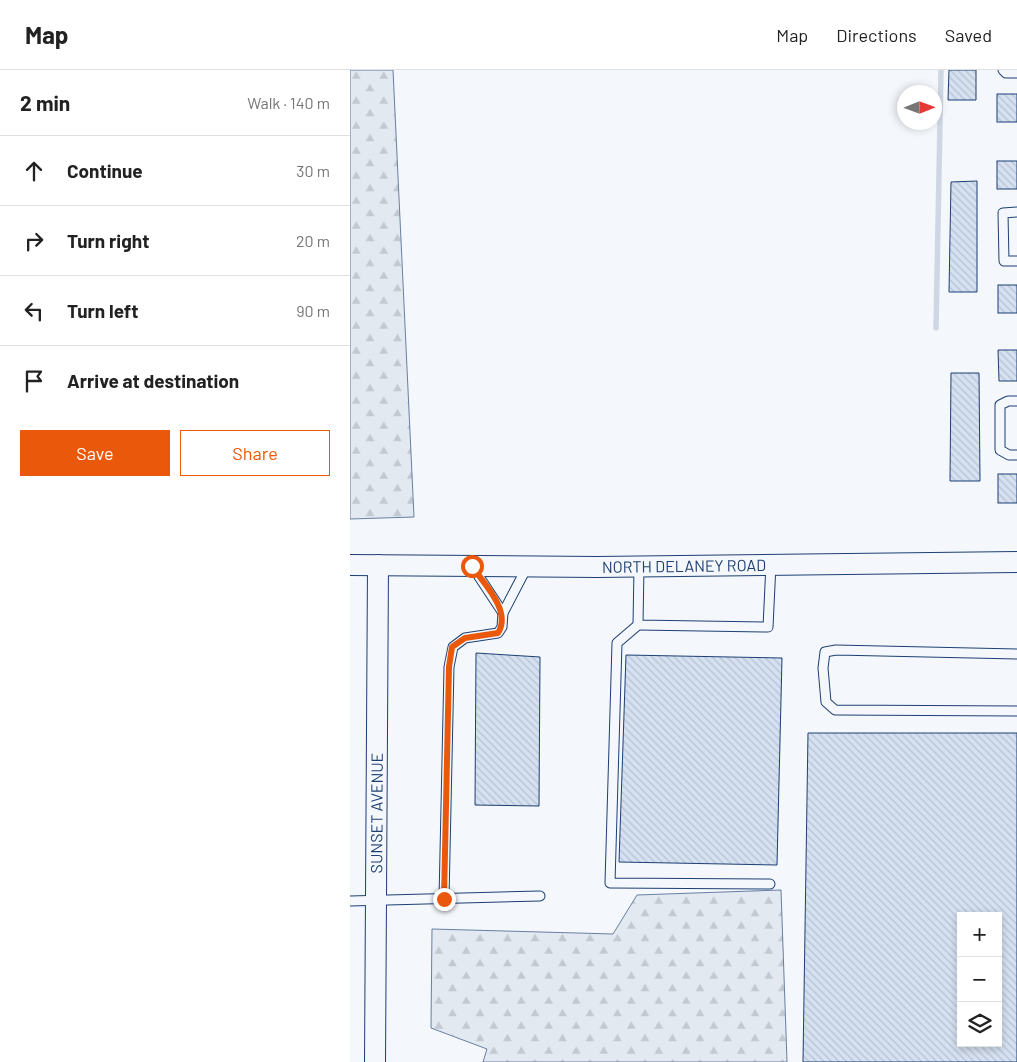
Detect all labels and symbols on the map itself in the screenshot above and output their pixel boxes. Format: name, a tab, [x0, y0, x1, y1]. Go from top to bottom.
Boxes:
north arrow	[897, 85, 942, 130]
route start	[461, 555, 484, 578]
street label: NORTH DELANEY ROAD	[602, 555, 766, 576]
street label: SUNSET AVENUE	[366, 753, 386, 873]
route end	[433, 888, 456, 911]

